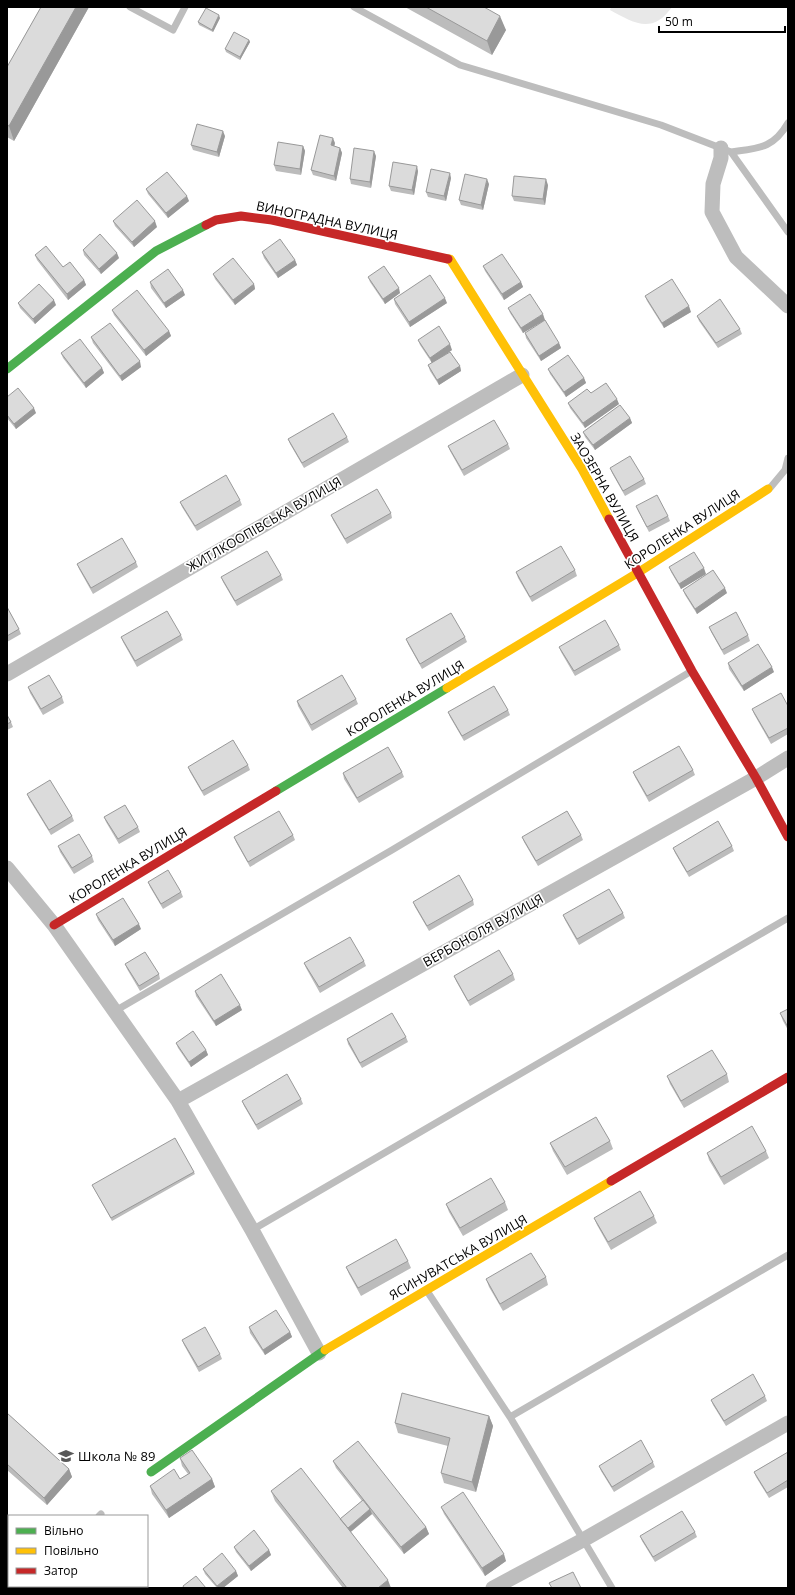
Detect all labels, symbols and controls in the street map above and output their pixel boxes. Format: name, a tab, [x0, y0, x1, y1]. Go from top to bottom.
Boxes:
scale bar	[659, 8, 785, 34]
text: 50 m	[665, 13, 693, 30]
street label: ВИНОГРАДНА ВУЛИЦЯ	[255, 196, 399, 244]
street label: ЗАОЗЕРНА ВУЛИЦЯ	[566, 429, 644, 545]
street label: ЖИТЛКООПІВСЬКА ВУЛИЦЯ	[183, 472, 345, 576]
street label: КОРОЛЕНКА ВУЛИЦЯ	[621, 485, 743, 573]
street label: КОРОЛЕНКА ВУЛИЦЯ	[343, 656, 467, 740]
street label: КОРОЛЕНКА ВУЛИЦЯ	[66, 823, 190, 907]
street label: ВЕРБОНОЛЯ ВУЛИЦЯ	[420, 889, 546, 971]
street label: ЯСИНУВАТСЬКА ВУЛИЦЯ	[386, 1210, 530, 1304]
school or university icon: Школа № 89	[57, 1447, 75, 1465]
place label: Школа № 89	[78, 1447, 155, 1465]
legend	[8, 1515, 148, 1587]
text: Вільно	[44, 1522, 84, 1539]
text: Повільно	[44, 1542, 99, 1559]
text: Затор	[44, 1562, 78, 1579]

